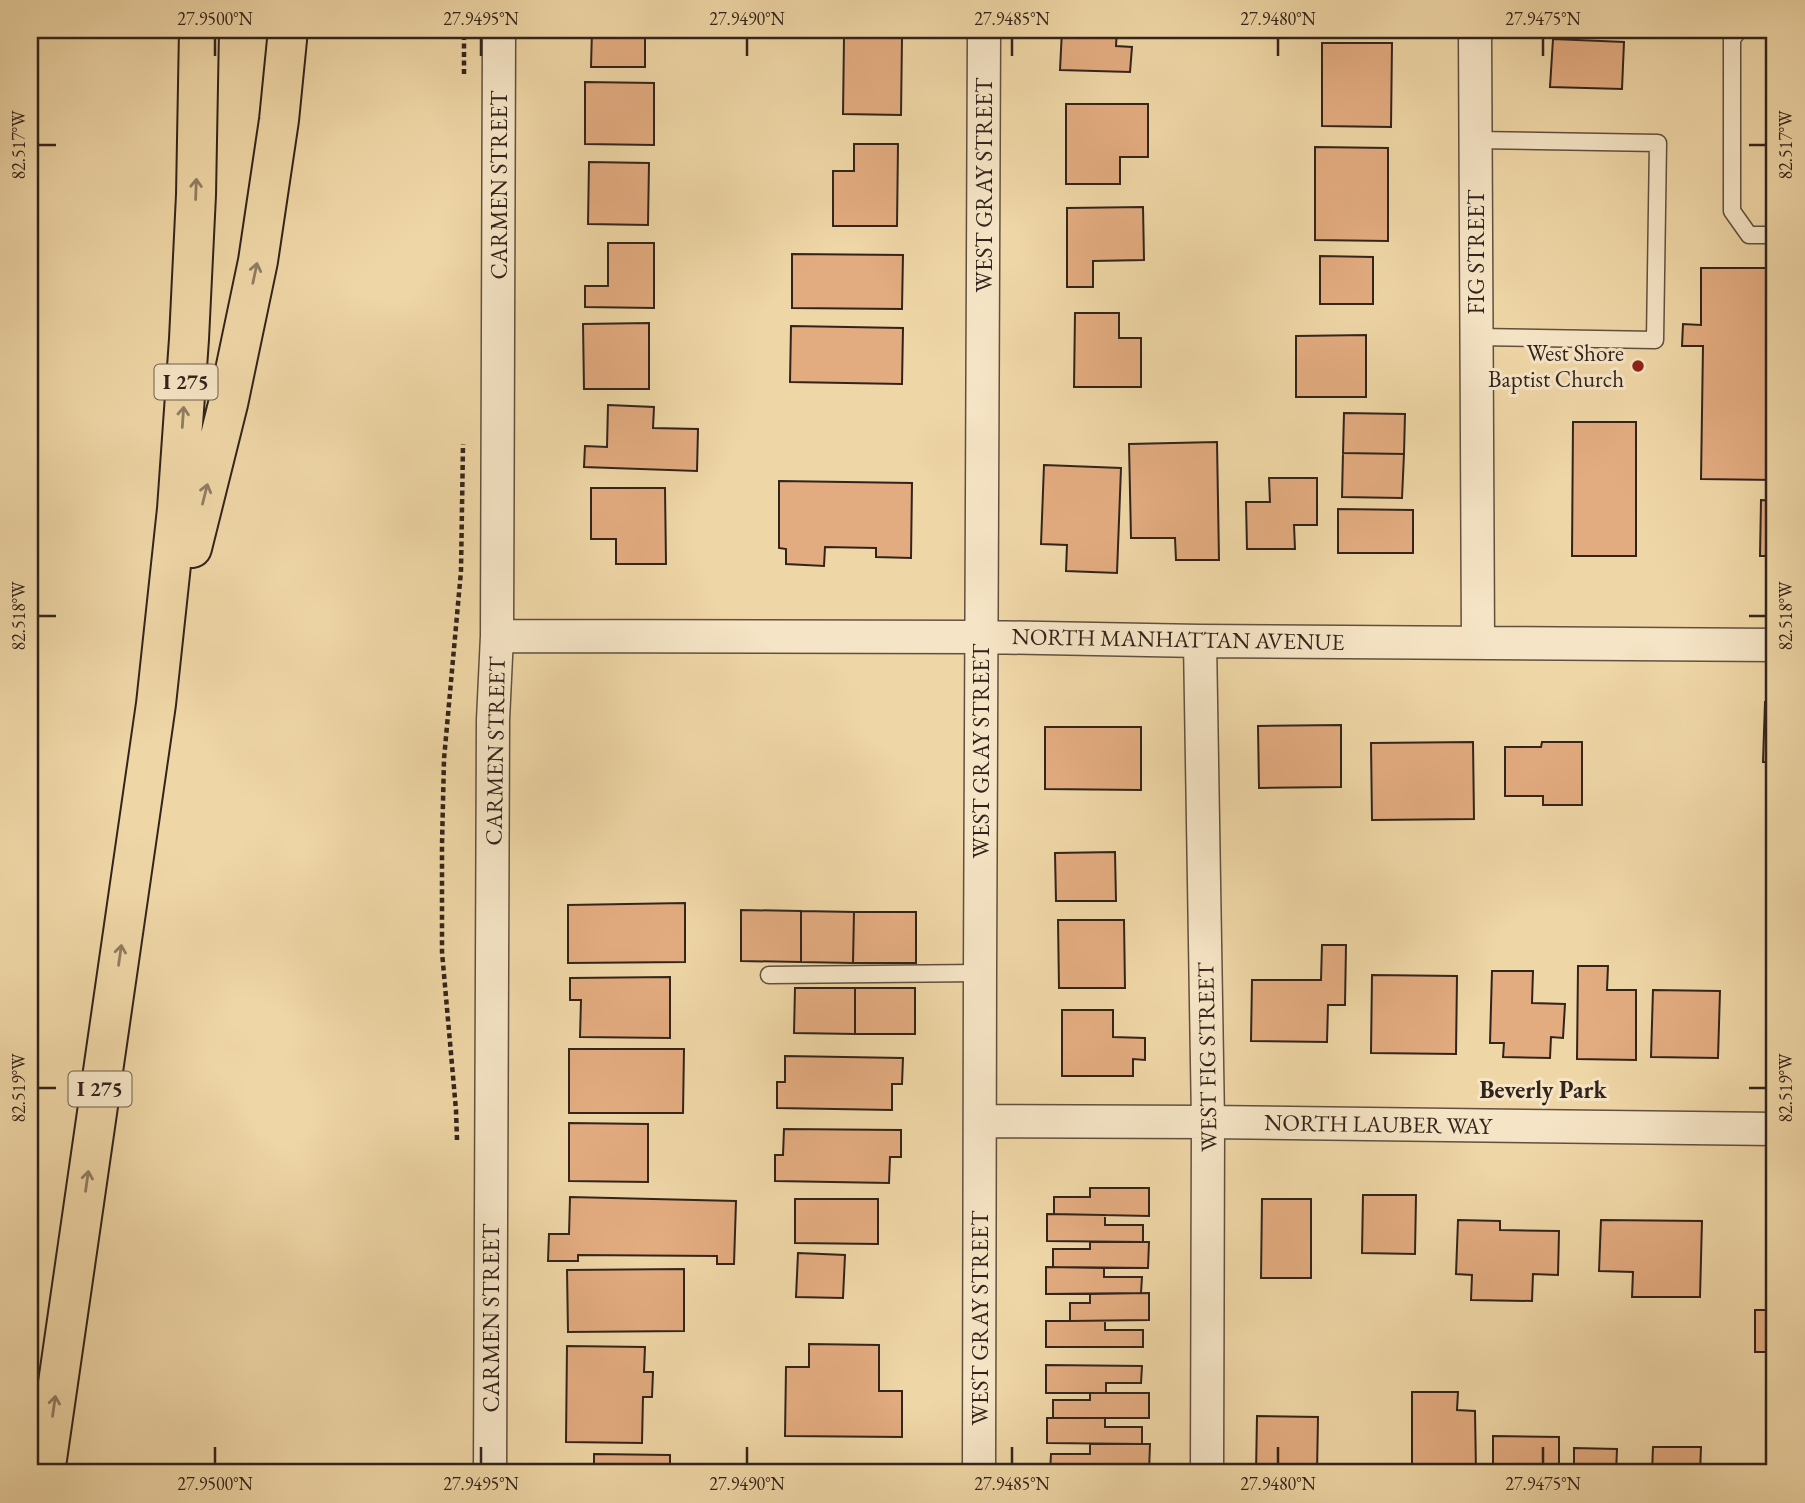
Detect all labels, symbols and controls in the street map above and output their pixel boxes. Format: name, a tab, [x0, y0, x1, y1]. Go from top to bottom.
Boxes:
text: 27.9500°N	[177, 7, 253, 30]
text: 27.9495°N	[443, 7, 519, 30]
text: 27.9490°N	[709, 7, 785, 30]
text: 27.9485°N	[974, 7, 1050, 30]
text: 27.9480°N	[1240, 7, 1316, 30]
text: 27.9475°N	[1505, 7, 1581, 30]
street label: WEST GRAY STREET	[969, 77, 999, 292]
street label: CARMEN STREET	[484, 90, 514, 280]
text: 82.517°W	[7, 110, 30, 180]
text: 82.517°W	[1774, 110, 1797, 180]
one-way arrow	[189, 178, 202, 201]
street label: FIG STREET	[1461, 189, 1491, 314]
one-way arrow	[249, 262, 263, 285]
place label: West Shore Baptist Church	[1488, 338, 1624, 394]
marker: West Shore Baptist Church	[1630, 358, 1646, 374]
road number: I 275	[154, 364, 218, 400]
one-way arrow	[177, 406, 190, 428]
one-way arrow	[199, 484, 212, 506]
text: 82.518°W	[7, 581, 30, 651]
text: 82.518°W	[1774, 581, 1797, 651]
street label: NORTH MANHATTAN AVENUE	[1011, 621, 1345, 657]
street label: WEST GRAY STREET	[966, 643, 996, 858]
street label: CARMEN STREET	[478, 656, 512, 846]
one-way arrow	[114, 945, 127, 967]
street label: WEST FIG STREET	[1190, 961, 1224, 1152]
text: 82.519°W	[7, 1053, 30, 1123]
text: 82.519°W	[1774, 1053, 1797, 1123]
road number: I 275	[68, 1072, 132, 1106]
district label: Beverly Park	[1479, 1074, 1607, 1106]
street label: NORTH LAUBER WAY	[1264, 1107, 1494, 1141]
one-way arrow	[81, 1170, 94, 1192]
street label: WEST GRAY STREET	[965, 1210, 995, 1425]
street label: CARMEN STREET	[476, 1223, 506, 1413]
one-way arrow	[48, 1395, 61, 1418]
text: 27.9500°N	[177, 1472, 253, 1495]
text: 27.9495°N	[443, 1472, 519, 1495]
text: 27.9490°N	[709, 1472, 785, 1495]
text: 27.9485°N	[974, 1472, 1050, 1495]
text: 27.9480°N	[1240, 1472, 1316, 1495]
text: 27.9475°N	[1505, 1472, 1581, 1495]

